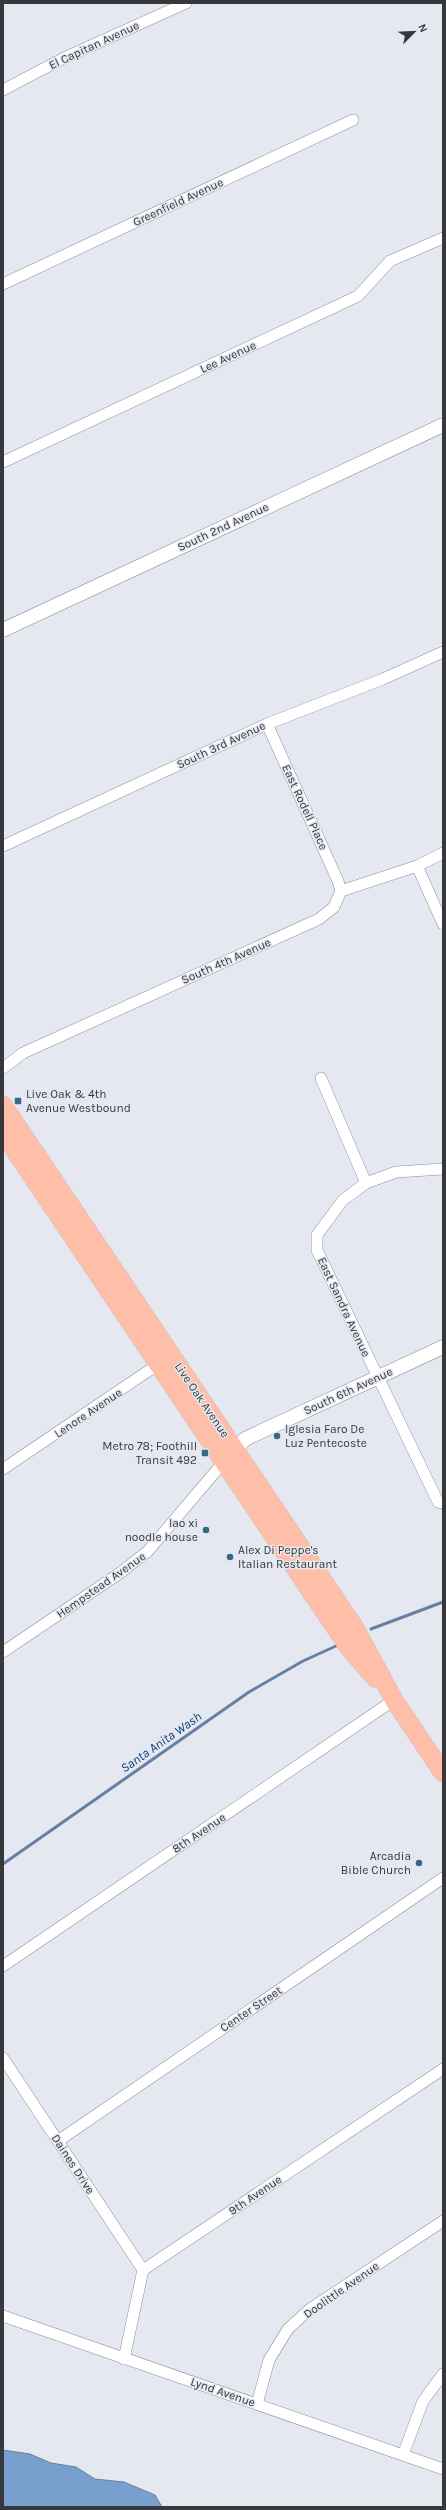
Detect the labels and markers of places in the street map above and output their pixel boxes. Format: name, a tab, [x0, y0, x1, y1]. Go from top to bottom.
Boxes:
place label: Live Oak & 4th Avenue Westbound	[26, 1087, 131, 1115]
marker: Live Oak & 4th Avenue Westbound	[13, 1096, 23, 1106]
place label: Iglesia Faro De Luz Pentecoste	[285, 1422, 367, 1450]
marker: Iglesia Faro De Luz Pentecoste	[272, 1431, 282, 1441]
place label: Metro 78; Foothill Transit 492	[102, 1439, 197, 1467]
marker: Metro 78; Foothill Transit 492	[200, 1448, 210, 1458]
place label: lao xi noodle house	[125, 1516, 198, 1544]
marker: lao xi noodle house	[201, 1525, 211, 1535]
place label: Alex Di Peppe's Italian Restaurant	[238, 1543, 338, 1571]
marker: Alex Di Peppe's Italian Restaurant	[225, 1552, 235, 1562]
place label: Arcadia Bible Church	[341, 1849, 411, 1877]
marker: Arcadia Bible Church	[414, 1858, 424, 1868]

